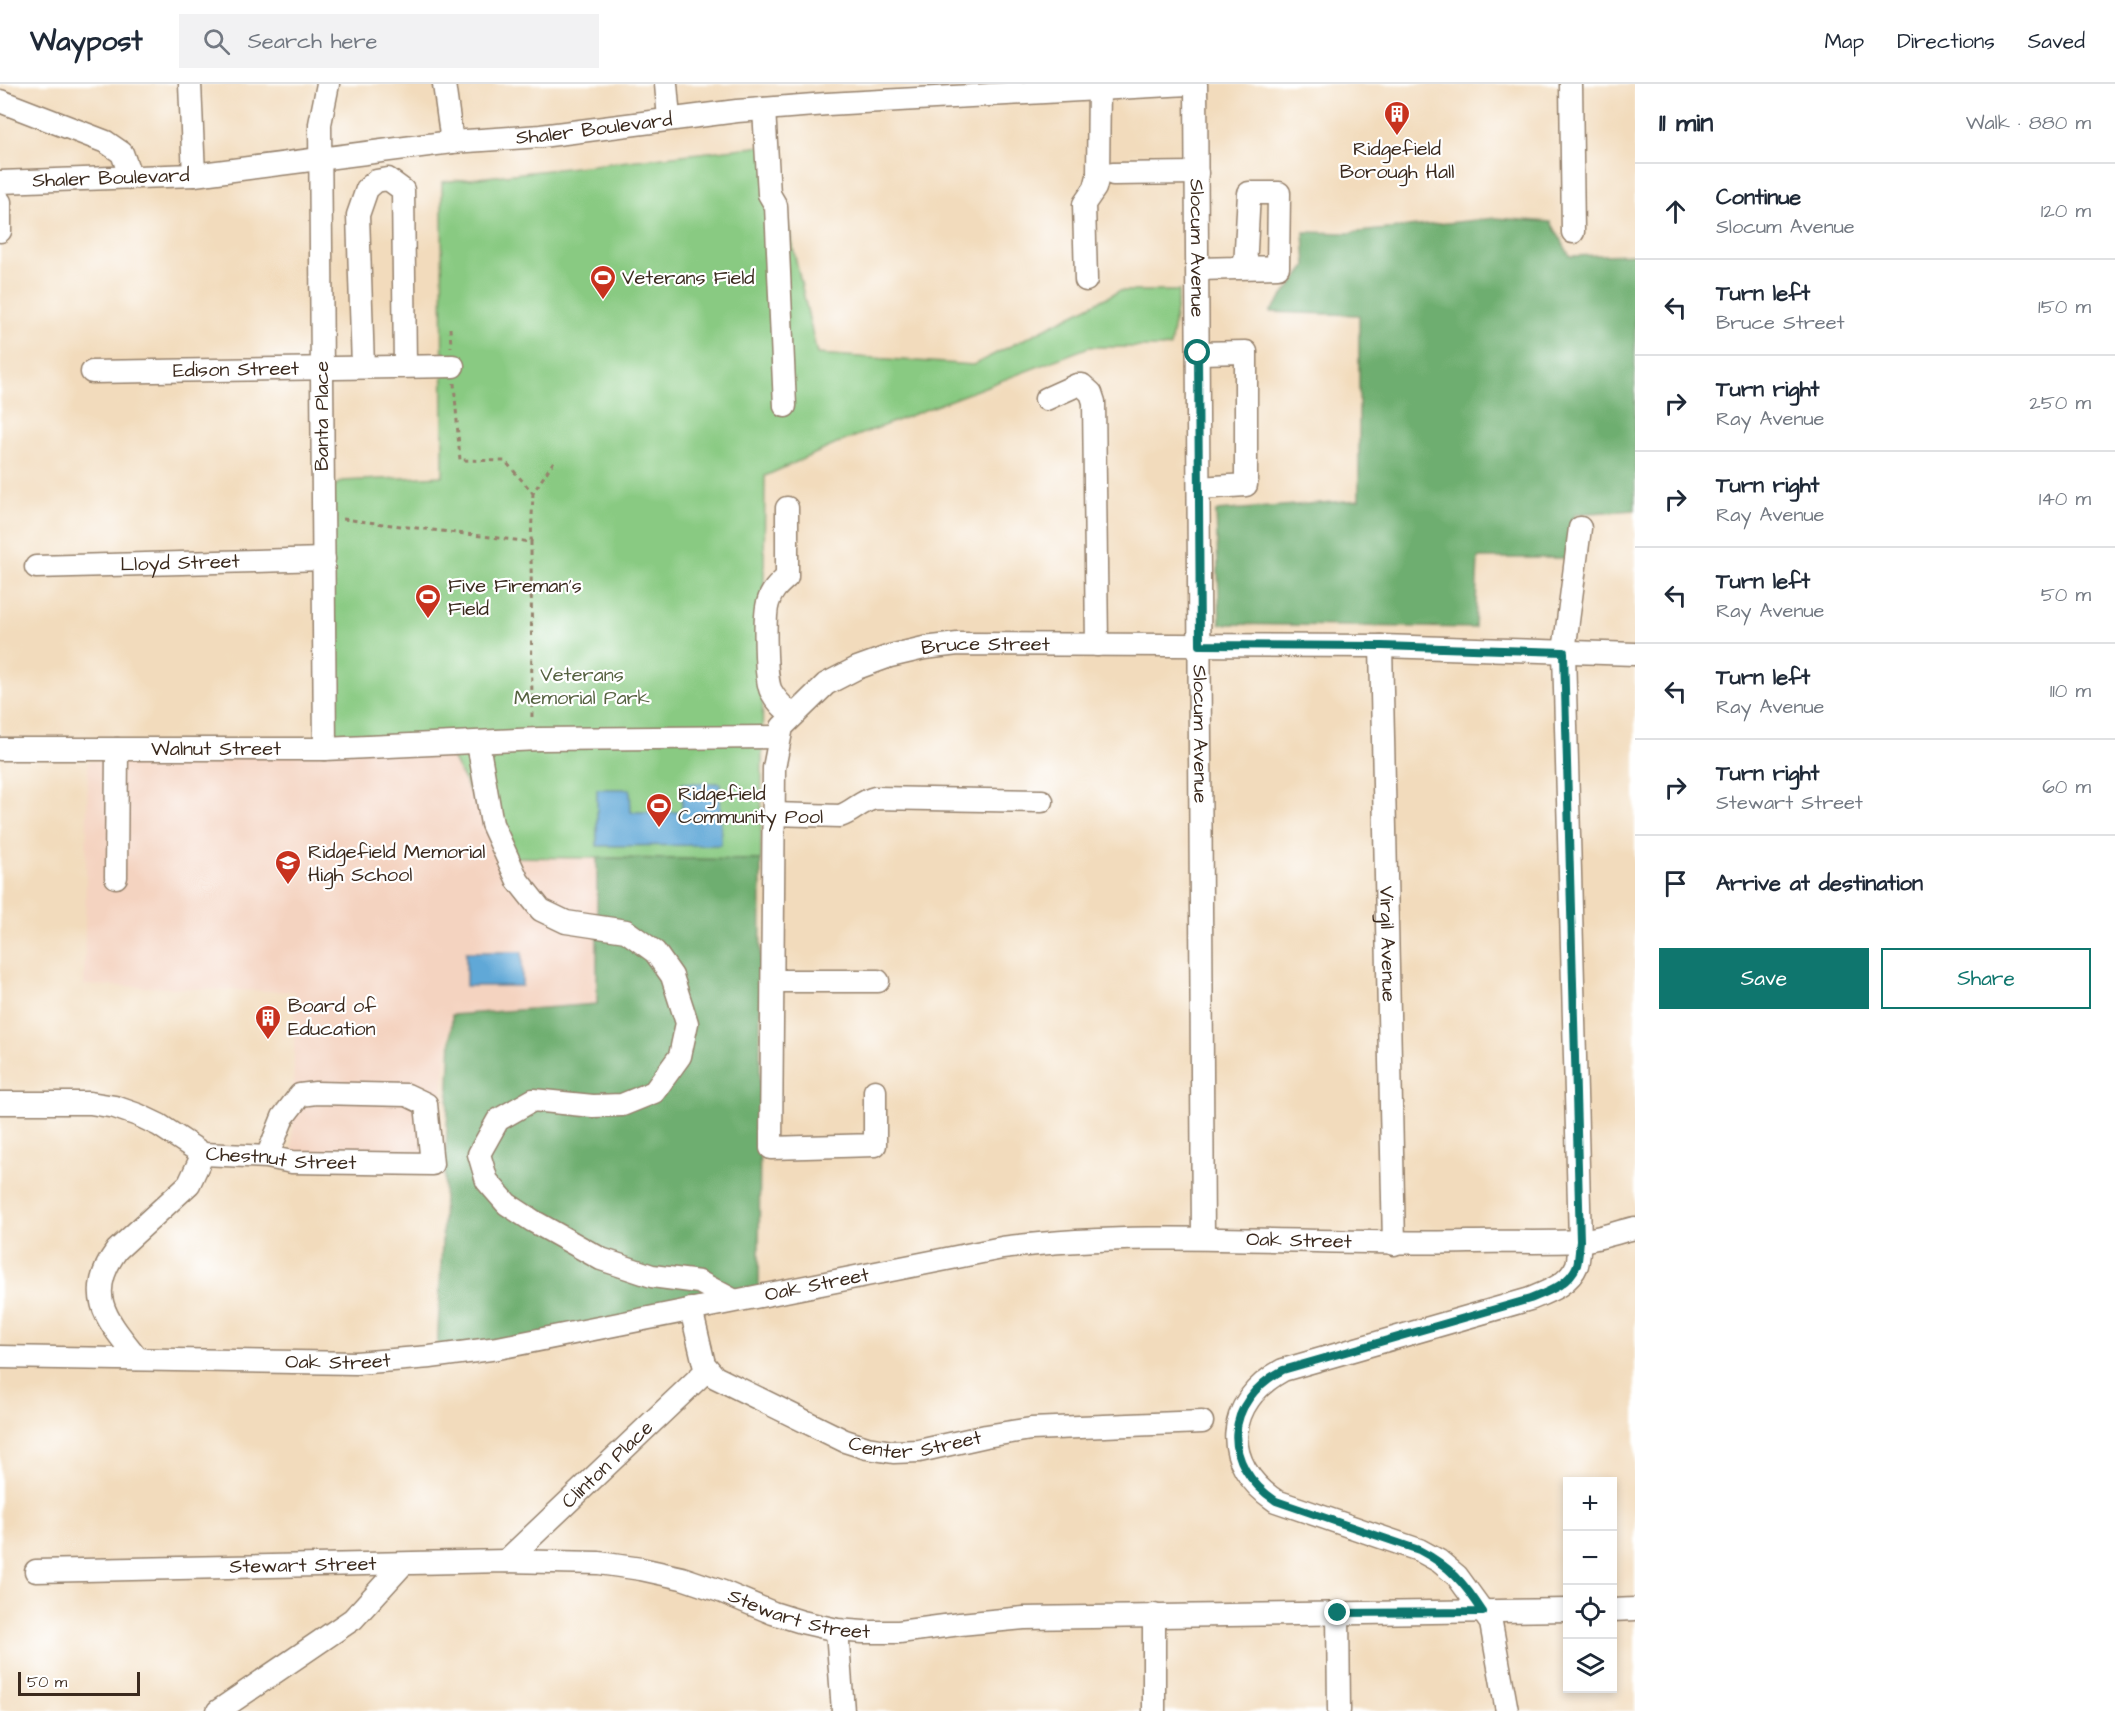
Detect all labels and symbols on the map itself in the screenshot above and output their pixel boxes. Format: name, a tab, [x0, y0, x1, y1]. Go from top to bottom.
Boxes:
building icon: Ridgefield Borough Hall	[1382, 99, 1412, 137]
street label: Shaler Boulevard	[515, 105, 674, 152]
place label: Ridgefield Borough Hall	[1340, 135, 1454, 187]
street label: Shaler Boulevard	[32, 161, 190, 195]
street label: Slocum Avenue	[1183, 179, 1211, 318]
sports icon: Veterans Field	[588, 263, 618, 301]
place label: Veterans Field	[622, 264, 755, 292]
route start	[1184, 339, 1210, 365]
street label: Edison Street	[173, 355, 299, 385]
street label: Banta Place	[308, 361, 336, 471]
street label: Lloyd Street	[120, 547, 240, 579]
place label: Five Fireman's Field	[448, 572, 582, 623]
sports icon: Five Fireman's Field	[413, 582, 443, 620]
street label: Bruce Street	[920, 630, 1050, 662]
park label: Veterans Memorial Park	[514, 661, 650, 712]
street label: Slocum Avenue	[1186, 665, 1214, 804]
street label: Walnut Street	[151, 735, 281, 763]
place label: Ridgefield Community Pool	[678, 780, 823, 832]
sports icon: Ridgefield Community Pool	[644, 791, 674, 829]
place label: Ridgefield Memorial High School	[308, 838, 485, 890]
school or university icon: Ridgefield Memorial High School	[273, 848, 303, 886]
street label: Virgil Avenue	[1372, 886, 1403, 1002]
place label: Board of Education	[288, 992, 376, 1043]
building icon: Board of Education	[253, 1003, 283, 1041]
street label: Chestnut Street	[205, 1140, 357, 1177]
street label: Oak Street	[1246, 1225, 1352, 1256]
street label: Oak Street	[762, 1261, 871, 1309]
street label: Oak Street	[285, 1346, 392, 1377]
street label: Clinton Place	[555, 1414, 660, 1515]
street label: Center Street	[845, 1423, 984, 1466]
street label: Stewart Street	[229, 1550, 377, 1581]
street label: Stewart Street	[724, 1582, 870, 1646]
route end	[1324, 1599, 1350, 1625]
scale bar	[18, 1669, 140, 1696]

